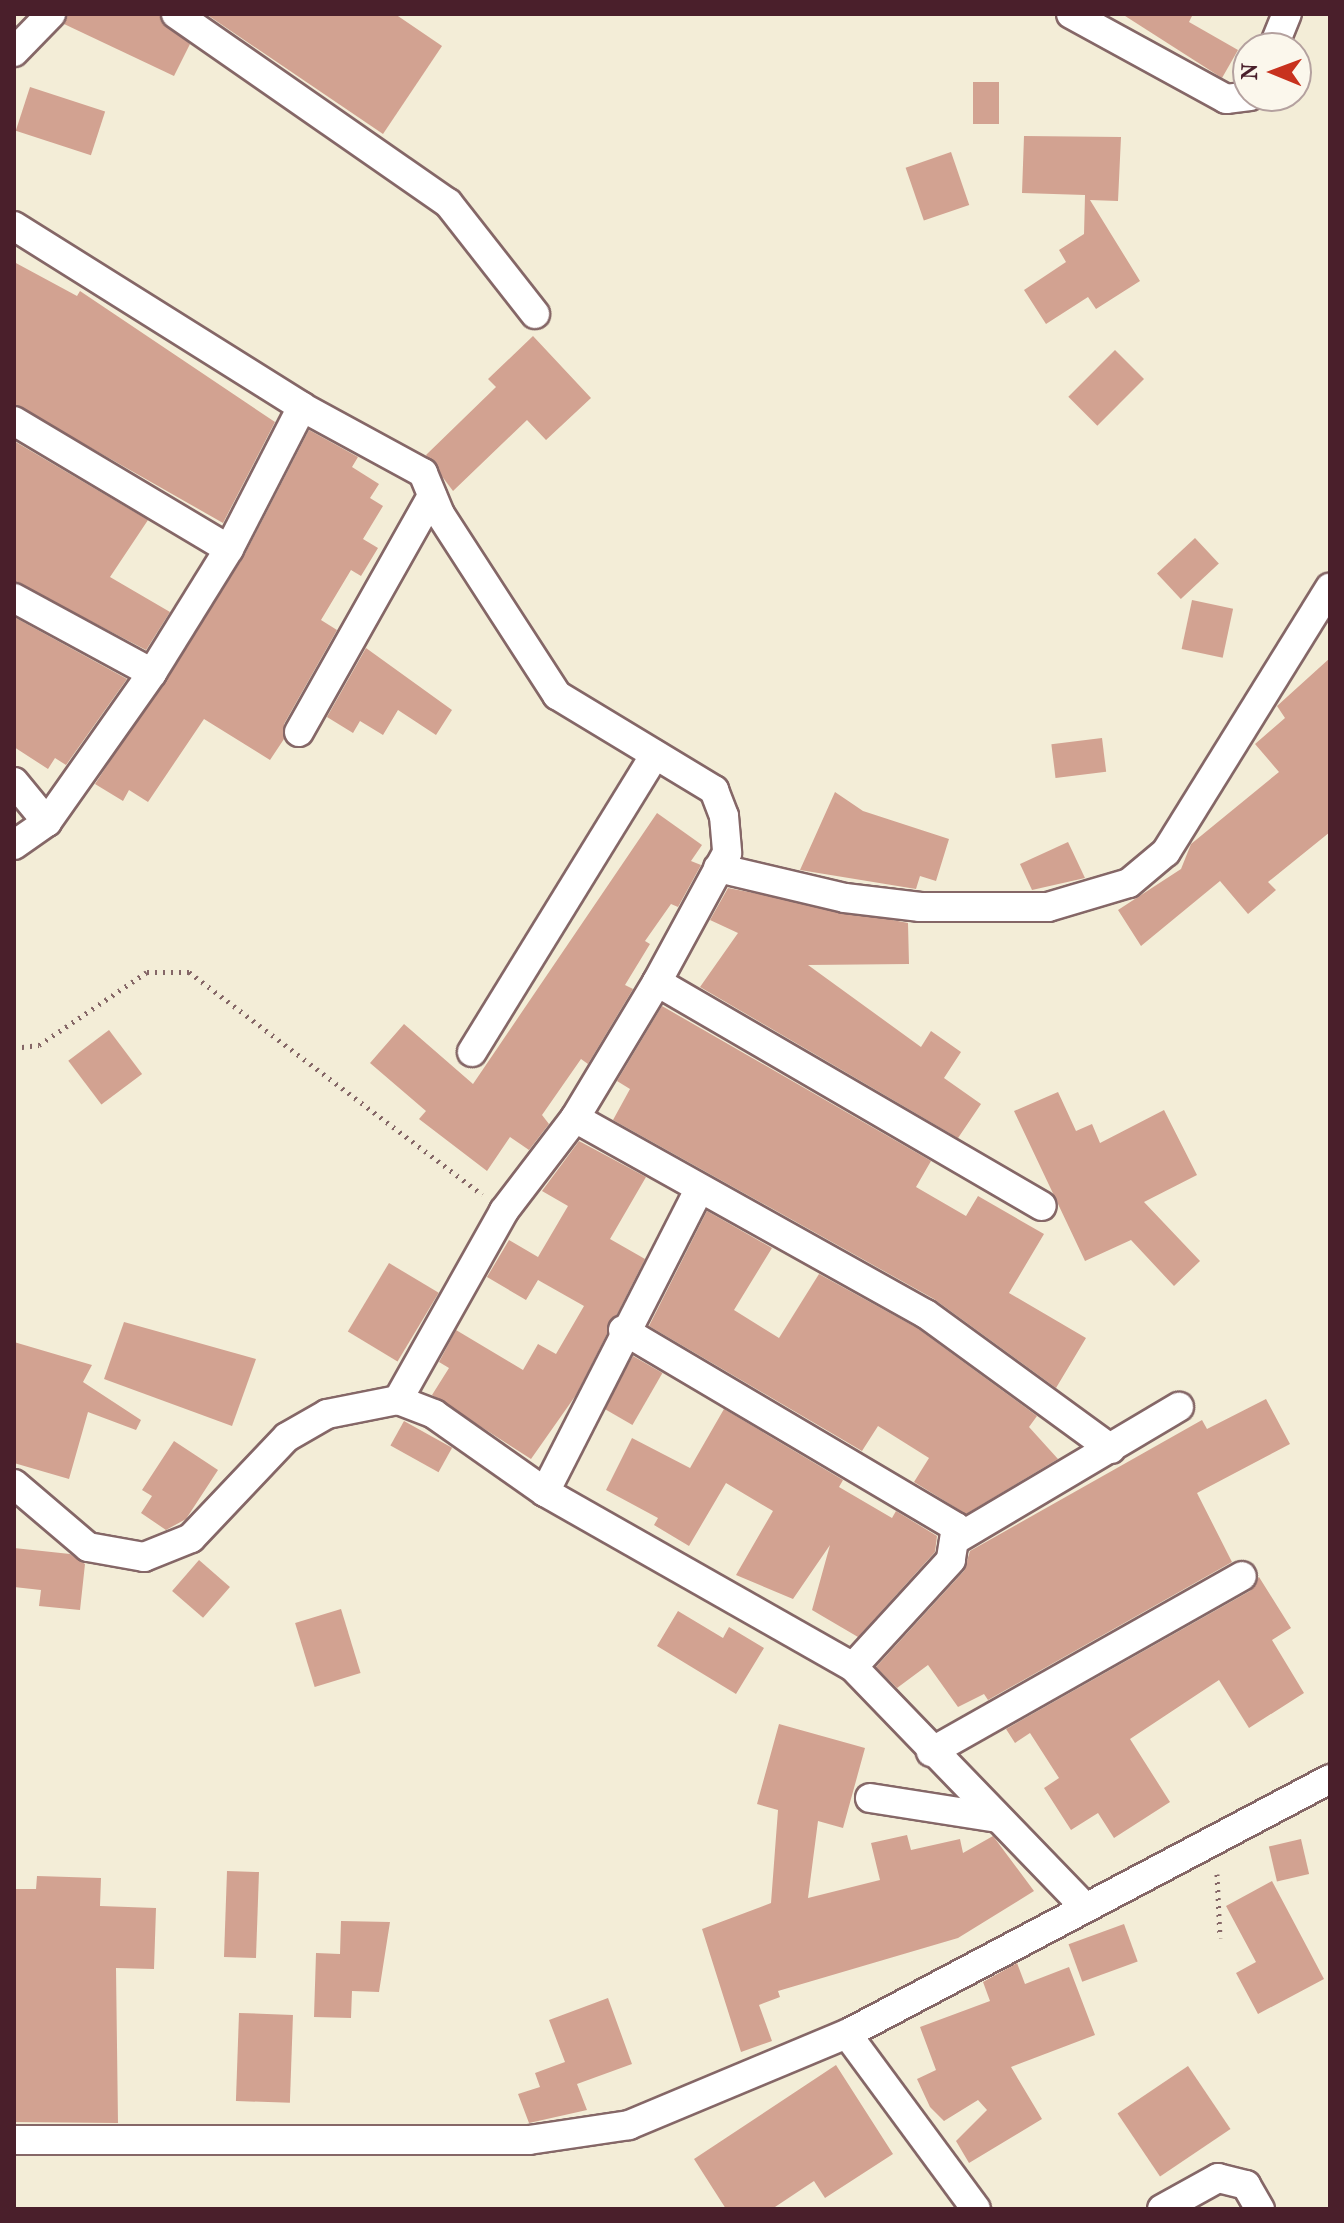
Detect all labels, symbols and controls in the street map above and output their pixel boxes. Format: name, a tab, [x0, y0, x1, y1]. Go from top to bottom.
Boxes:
north arrow	[1232, 32, 1312, 112]
text: N	[1237, 63, 1263, 80]

